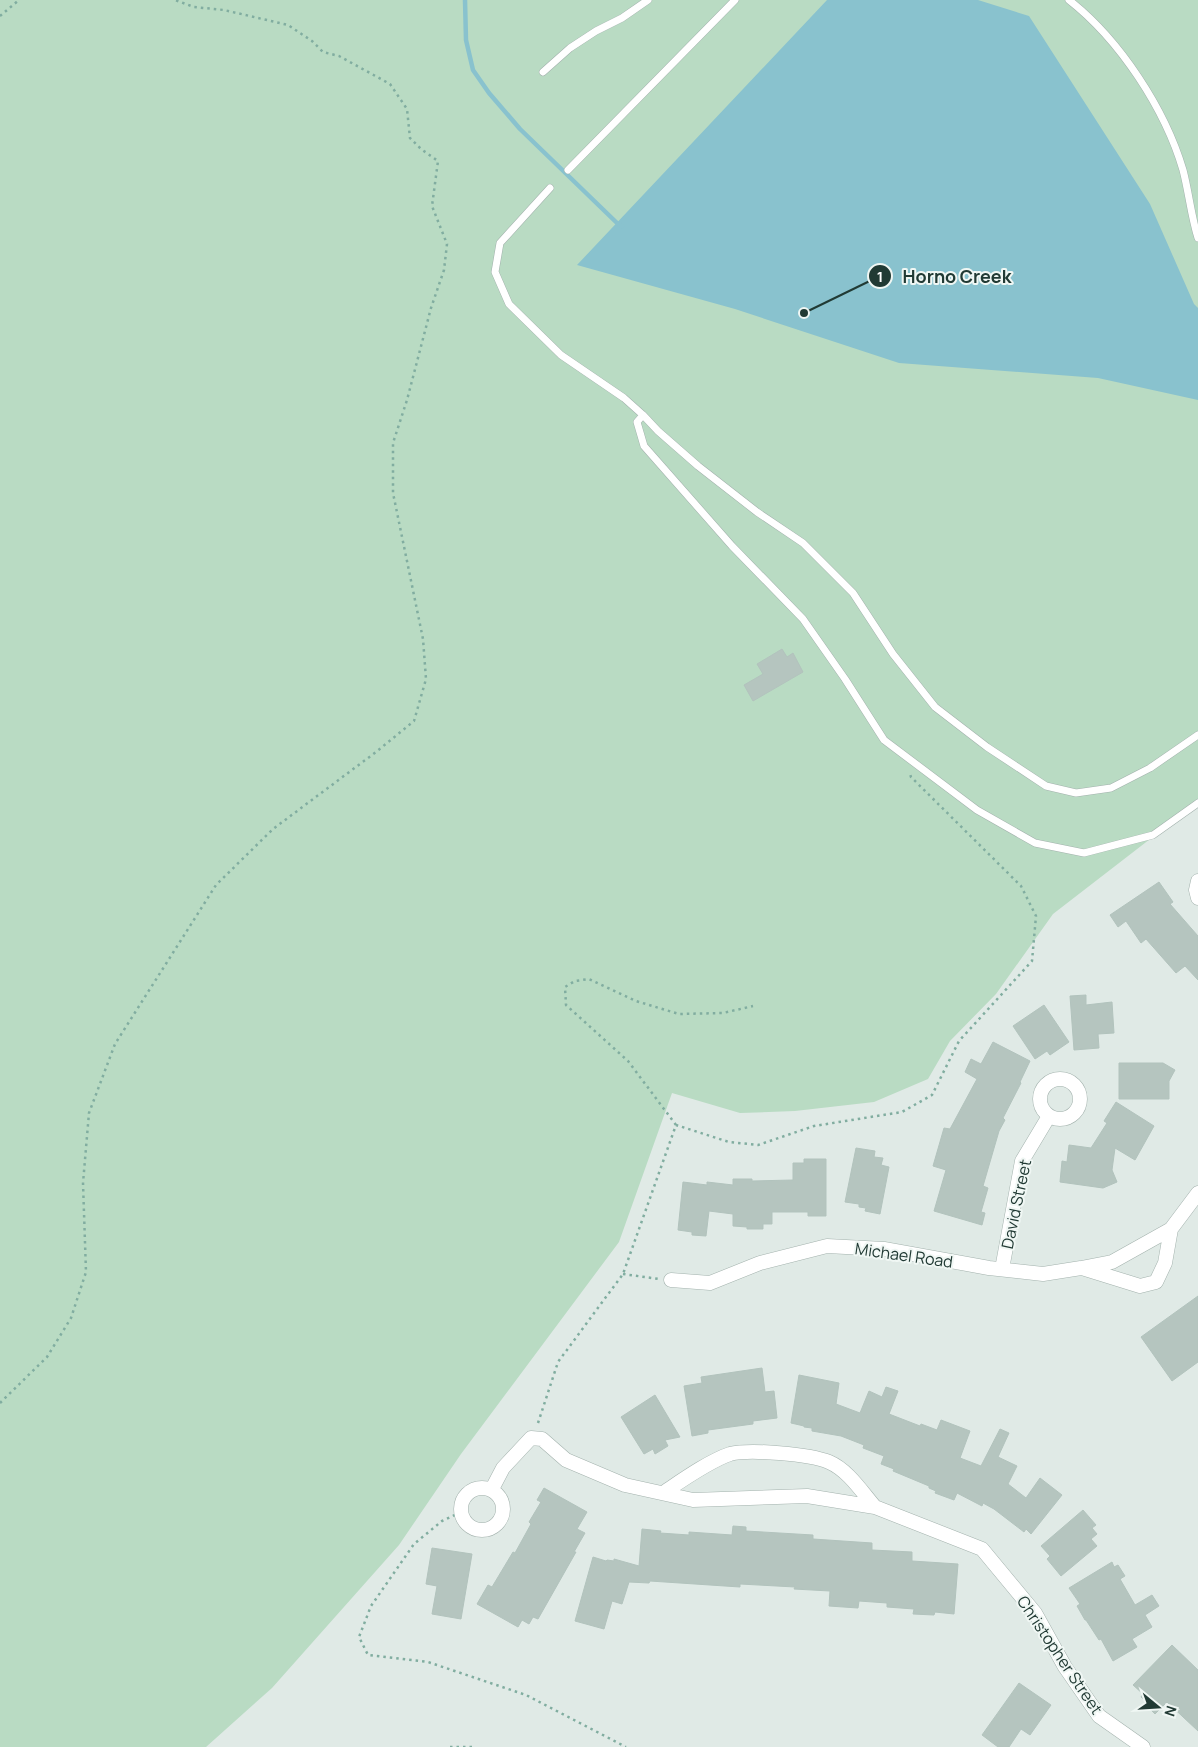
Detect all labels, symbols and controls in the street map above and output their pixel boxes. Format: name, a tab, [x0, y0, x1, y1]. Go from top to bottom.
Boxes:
callout: Horno Creek	[868, 260, 1022, 293]
text: Horno Creek	[903, 264, 1013, 288]
text: 1	[877, 266, 883, 287]
street label: David Street	[996, 1157, 1036, 1251]
street label: Michael Road	[854, 1237, 954, 1273]
street label: Christopher Street	[1012, 1591, 1108, 1719]
north arrow	[1133, 1682, 1183, 1732]
text: N	[1160, 1703, 1181, 1719]

